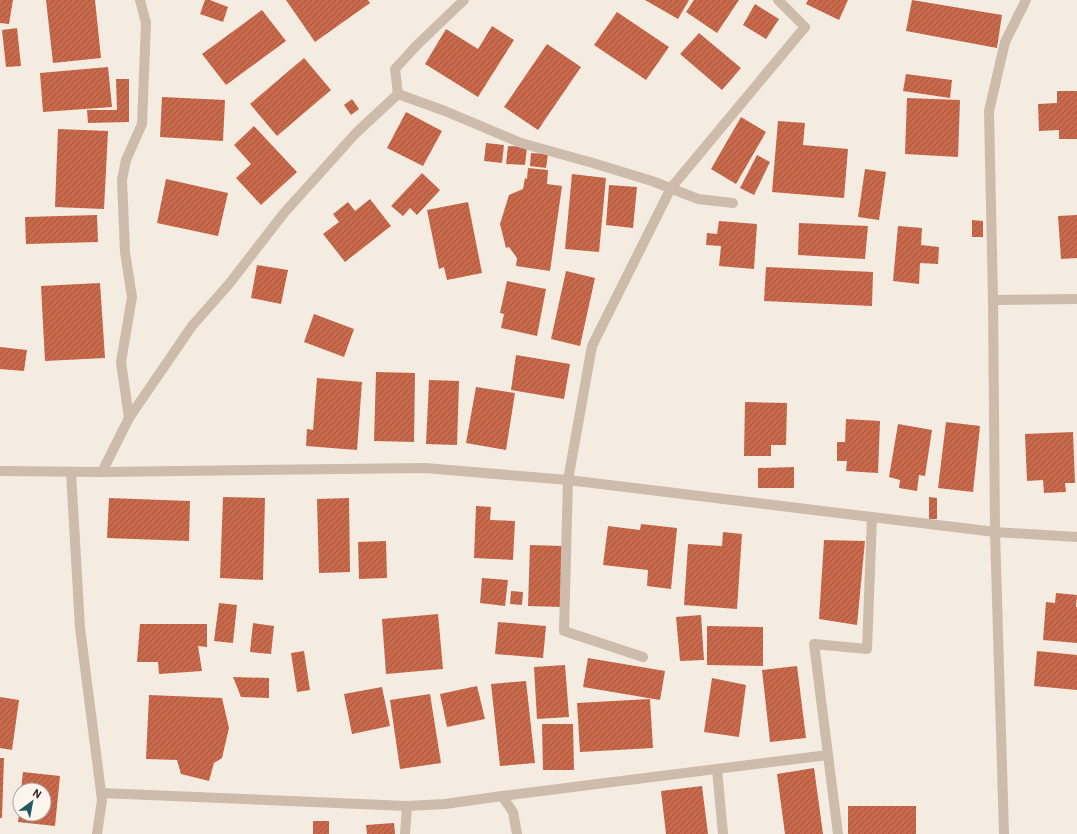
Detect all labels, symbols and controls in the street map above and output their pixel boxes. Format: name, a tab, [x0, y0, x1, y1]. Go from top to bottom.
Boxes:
north arrow	[12, 782, 52, 822]
text: N	[30, 785, 44, 802]

